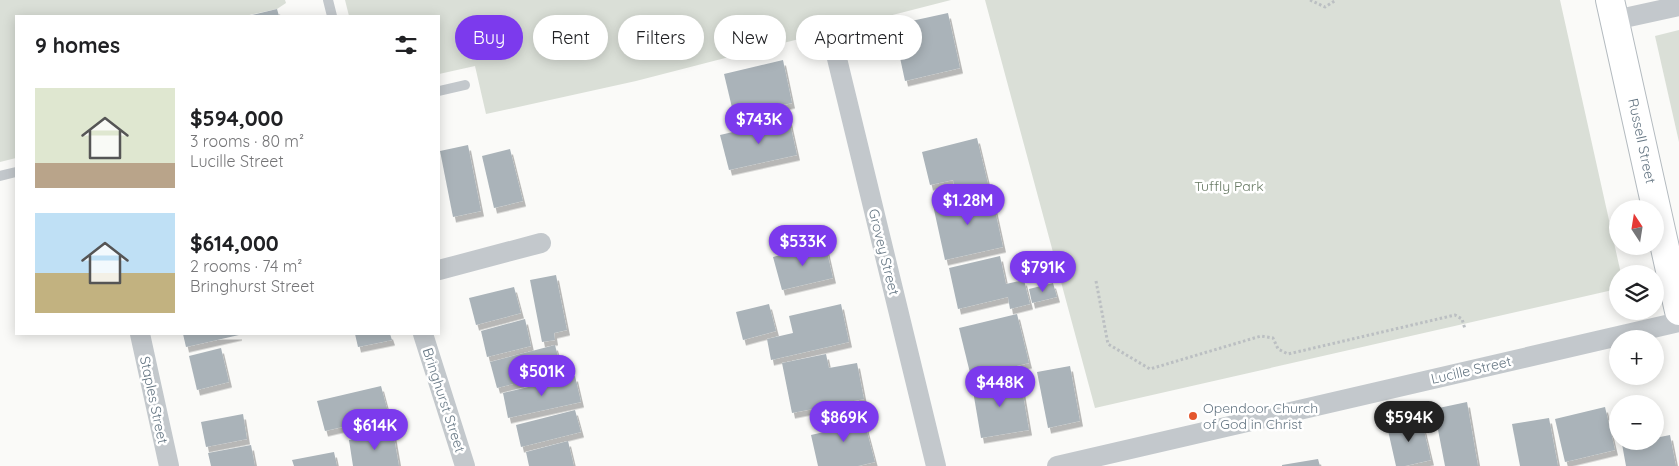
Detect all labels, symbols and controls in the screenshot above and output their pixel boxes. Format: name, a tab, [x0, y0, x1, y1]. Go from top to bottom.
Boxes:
chip: Buy	[455, 15, 523, 60]
chip: Rent	[533, 15, 608, 60]
chip: Filters	[618, 15, 704, 60]
chip: New	[714, 15, 786, 60]
chip: Apartment	[796, 15, 922, 60]
icon: filters	[392, 31, 420, 59]
text: 9 homes	[35, 32, 120, 58]
street label: Russell Street	[1624, 97, 1660, 186]
pin: $743K	[724, 102, 794, 145]
text: $594,000	[190, 105, 283, 131]
icon: home	[75, 108, 135, 168]
text: $743K	[736, 109, 782, 129]
text: 3 rooms · 80 m²	[190, 131, 304, 151]
text: Lucille Street	[190, 151, 284, 171]
park label: Tuffly Park	[1194, 177, 1264, 195]
pin: $1.28M	[927, 184, 1009, 226]
text: $1.28M	[943, 190, 993, 210]
north arrow	[1609, 200, 1664, 255]
map controls	[1609, 200, 1664, 450]
street label: Grovey Street	[865, 207, 903, 297]
pin: $533K	[768, 224, 838, 267]
text: $614,000	[190, 230, 279, 256]
text: $533K	[780, 231, 826, 251]
icon: home	[75, 233, 135, 293]
pin: $791K	[1008, 250, 1078, 293]
text: 2 rooms · 74 m²	[190, 256, 302, 276]
text: $791K	[1021, 257, 1065, 277]
button: layers	[1609, 265, 1664, 320]
text: Bringhurst Street	[190, 276, 315, 296]
button: +	[1609, 330, 1664, 385]
street label: Bringhurst Street	[419, 345, 469, 455]
street label: Lucille Street	[1429, 352, 1513, 388]
street label: Staples Street	[136, 354, 172, 446]
pin: $501K	[507, 354, 577, 397]
text: $501K	[519, 361, 565, 381]
pin: $448K	[965, 366, 1035, 408]
text: $448K	[976, 372, 1024, 392]
button: −	[1609, 395, 1664, 450]
place label: Opendoor Church of God in Christ	[1203, 399, 1318, 433]
pin: $869K	[809, 400, 879, 443]
pin: $594K	[1374, 400, 1444, 443]
text: $869K	[821, 407, 867, 427]
text: $594K	[1385, 407, 1433, 427]
pin: $614K	[340, 408, 410, 451]
marker: Opendoor Church of God in Christ	[1187, 410, 1199, 422]
text: $614K	[353, 415, 397, 435]

